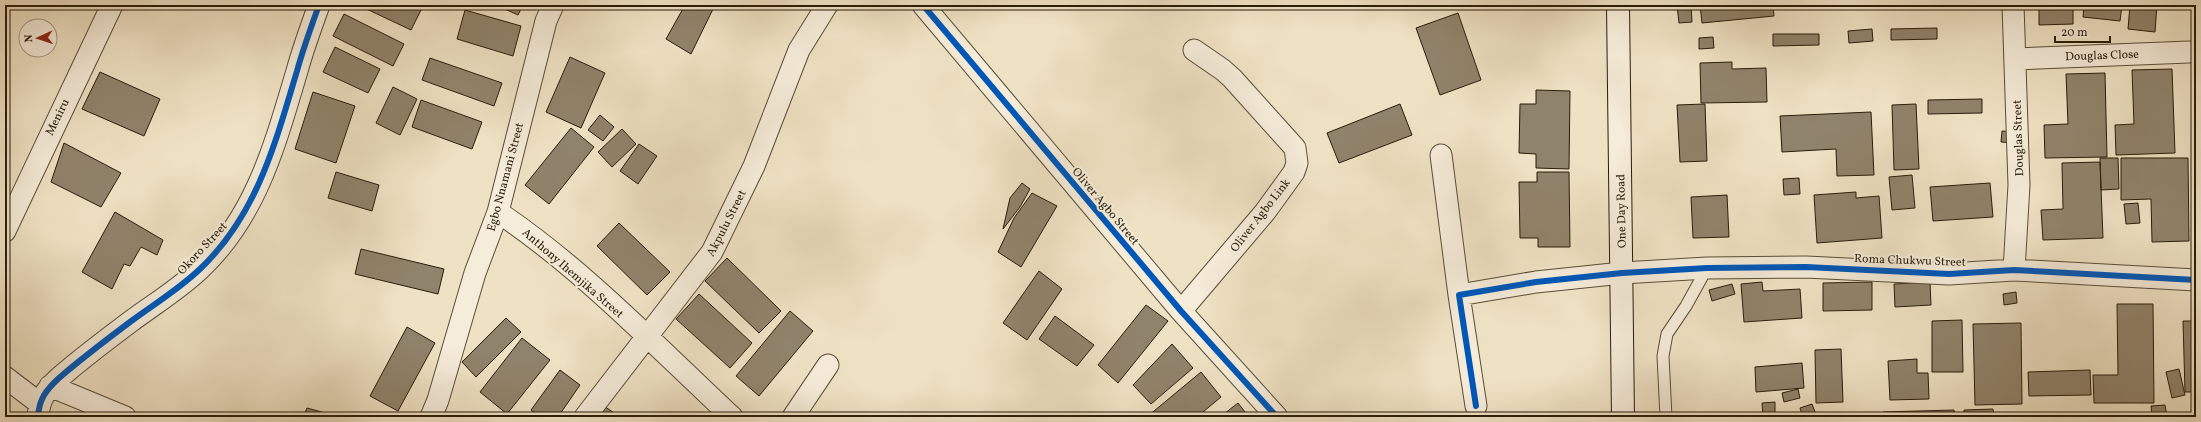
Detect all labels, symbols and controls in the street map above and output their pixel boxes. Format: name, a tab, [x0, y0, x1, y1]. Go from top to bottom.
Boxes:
north arrow	[18, 18, 58, 58]
scale bar	[2055, 18, 2110, 44]
text: 20 m	[2061, 25, 2088, 41]
text: N	[22, 34, 37, 43]
street label: Douglas Close	[2065, 47, 2139, 65]
street label: Meniru	[42, 96, 74, 139]
street label: Douglas Street	[2010, 99, 2028, 177]
street label: Egbo Nnamani Street	[484, 121, 528, 233]
street label: Oliver Agbo Street	[1068, 164, 1142, 249]
street label: One Day Road	[1613, 174, 1631, 248]
street label: Oliver Agbo Link	[1227, 175, 1295, 256]
street label: Akpulu Street	[703, 187, 751, 260]
street label: Okoro Street	[174, 219, 231, 279]
street label: Anthony Ihemjika Street	[518, 225, 627, 322]
street label: Roma Chukwu Street	[1854, 251, 1966, 271]

